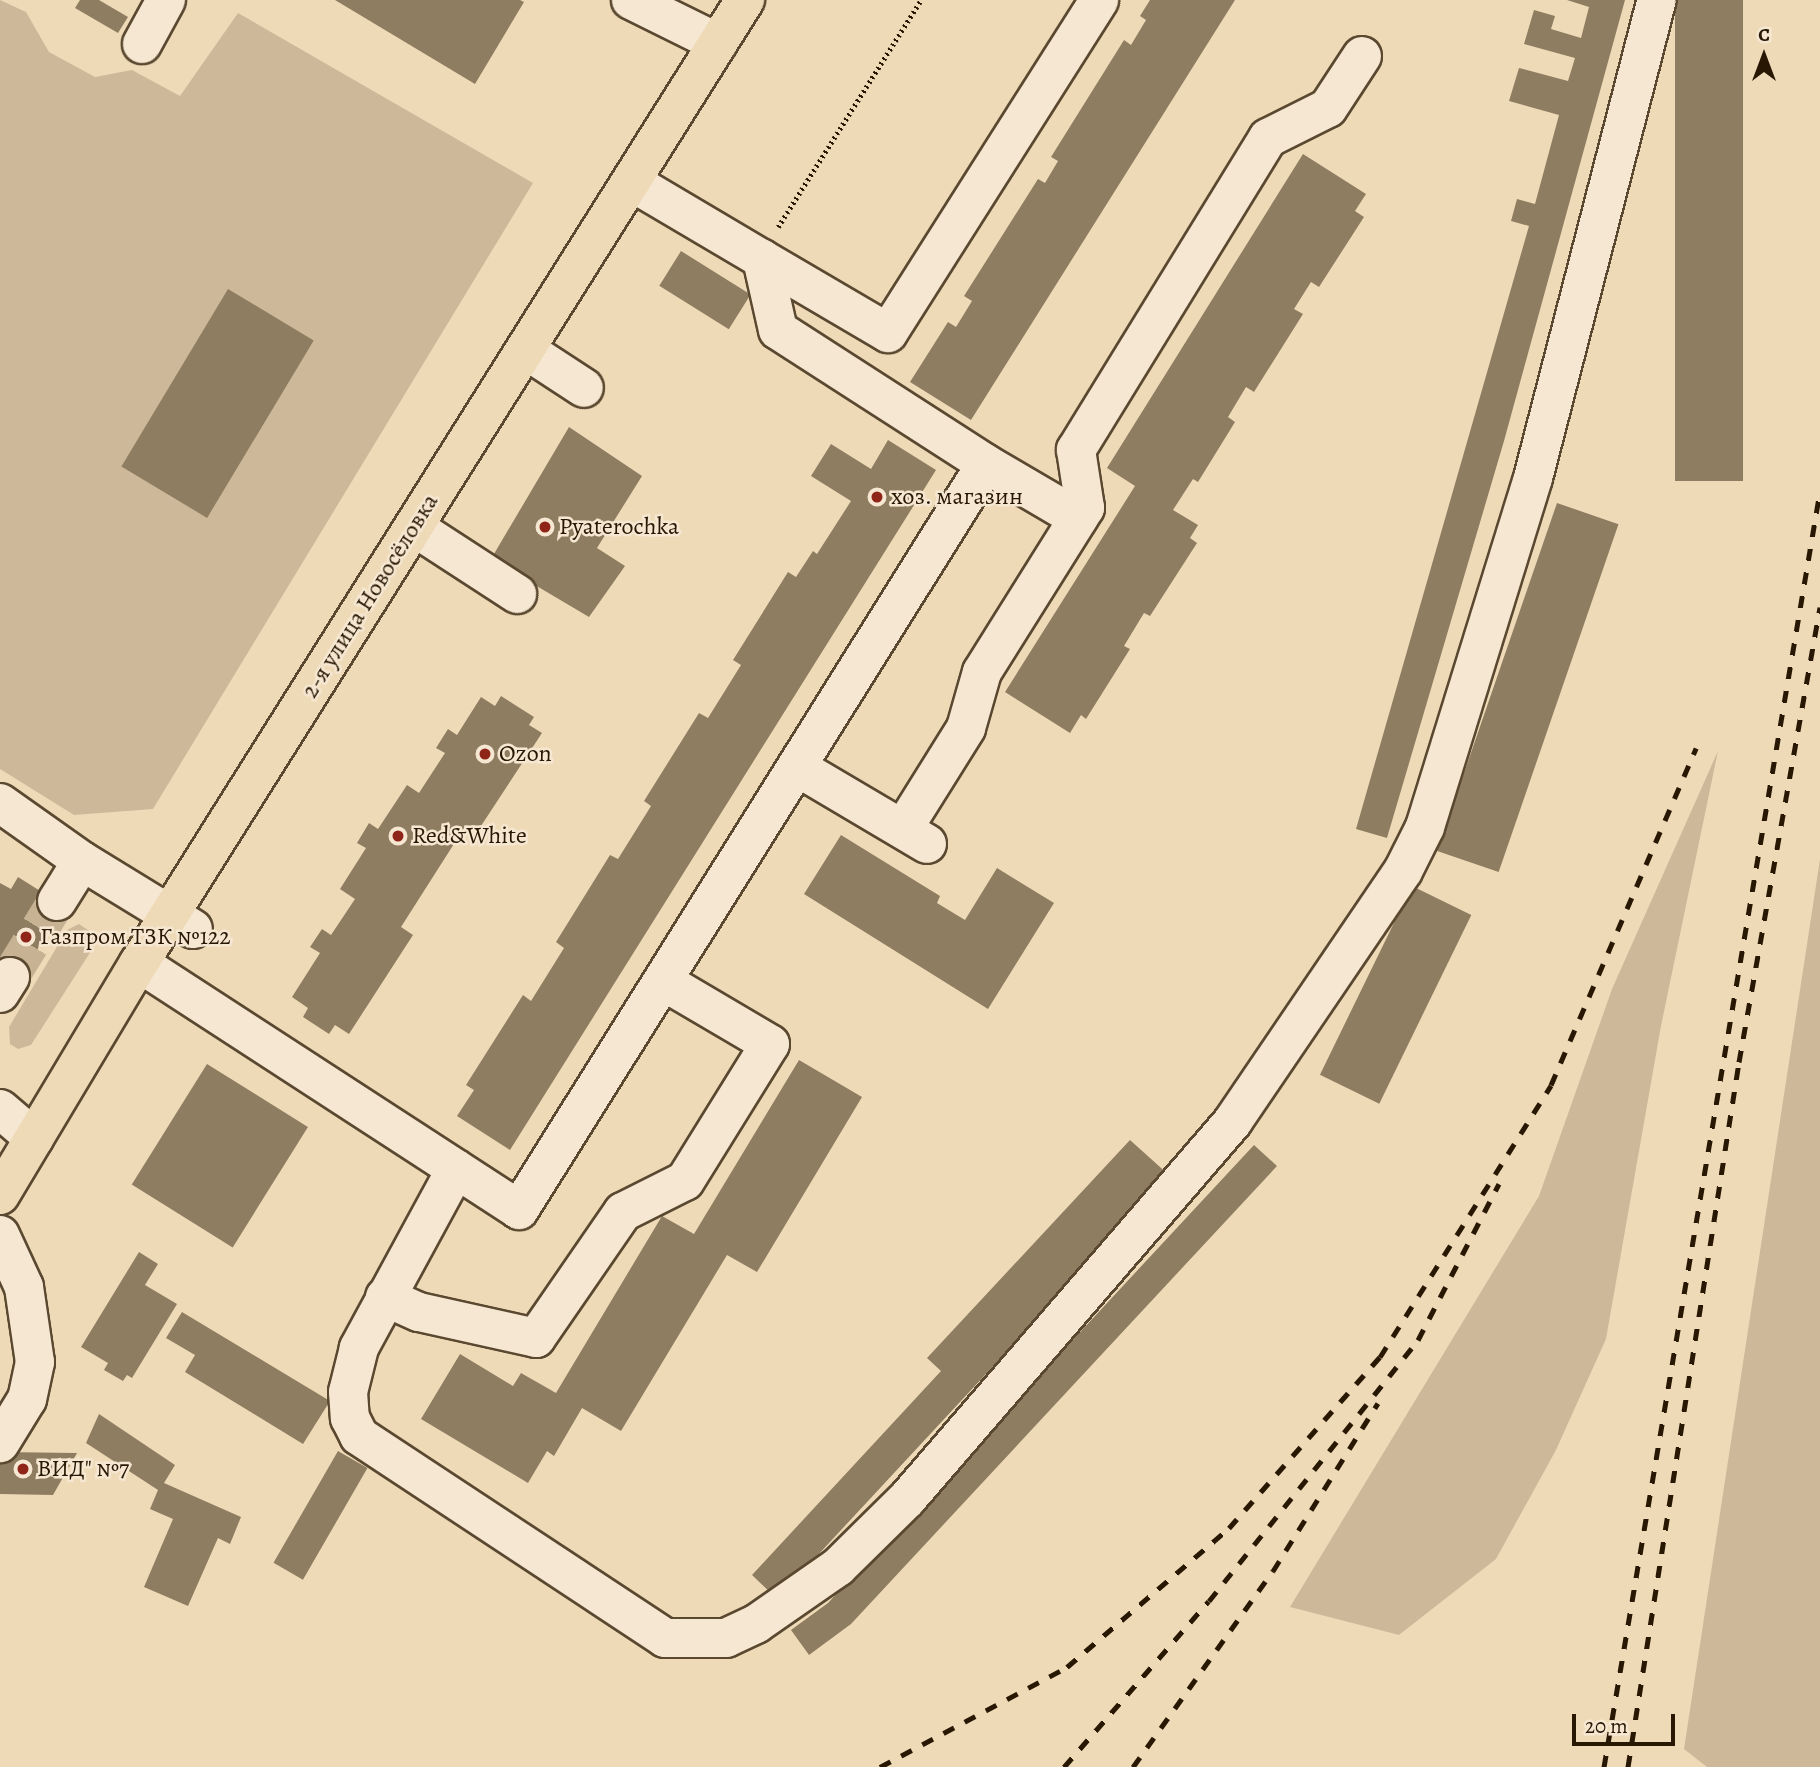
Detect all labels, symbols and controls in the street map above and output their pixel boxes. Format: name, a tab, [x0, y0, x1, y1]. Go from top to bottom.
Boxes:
north arrow	[1729, 21, 1799, 91]
text: С	[1758, 22, 1770, 48]
place label: хоз. магазин	[891, 483, 1023, 511]
street label: 2-я улица Новосёловка	[295, 489, 445, 703]
marker: хоз. магазин	[869, 489, 885, 505]
place label: Pyaterochka	[559, 513, 679, 541]
marker: Pyaterochka	[537, 519, 553, 535]
place label: Ozon	[499, 740, 552, 768]
marker: Ozon	[477, 746, 493, 762]
place label: Red&White	[412, 822, 527, 850]
marker: Red&White	[390, 828, 406, 844]
place label: Газпром ТЗК №122	[40, 923, 231, 951]
marker: Газпром ТЗК №122	[18, 929, 34, 945]
place label: ВИД" №7	[37, 1455, 130, 1483]
marker: ВИД" №7	[15, 1461, 31, 1477]
scale bar	[1575, 1700, 1678, 1744]
text: 20 m	[1585, 1712, 1628, 1740]

